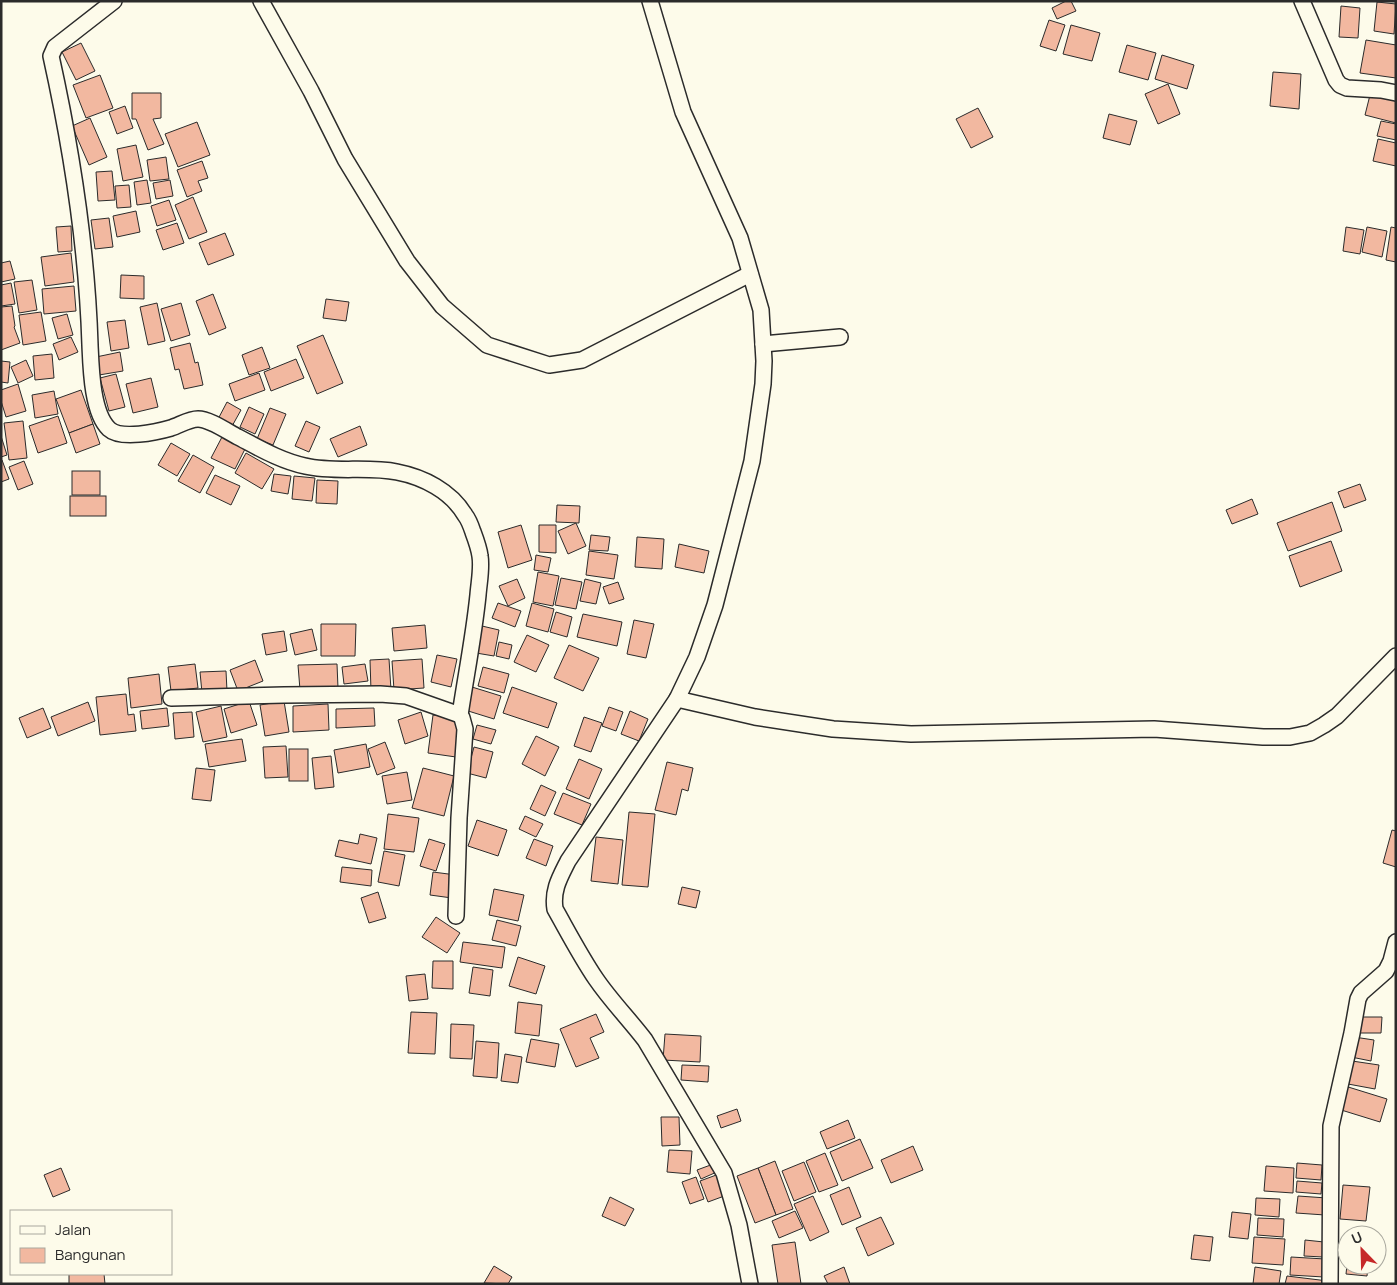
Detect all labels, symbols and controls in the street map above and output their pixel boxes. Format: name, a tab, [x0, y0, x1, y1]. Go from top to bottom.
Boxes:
legend	[10, 1210, 172, 1275]
text: Jalan	[55, 1219, 91, 1240]
north arrow	[1337, 1225, 1387, 1275]
text: U	[1348, 1227, 1365, 1248]
text: Bangunan	[55, 1244, 125, 1265]

